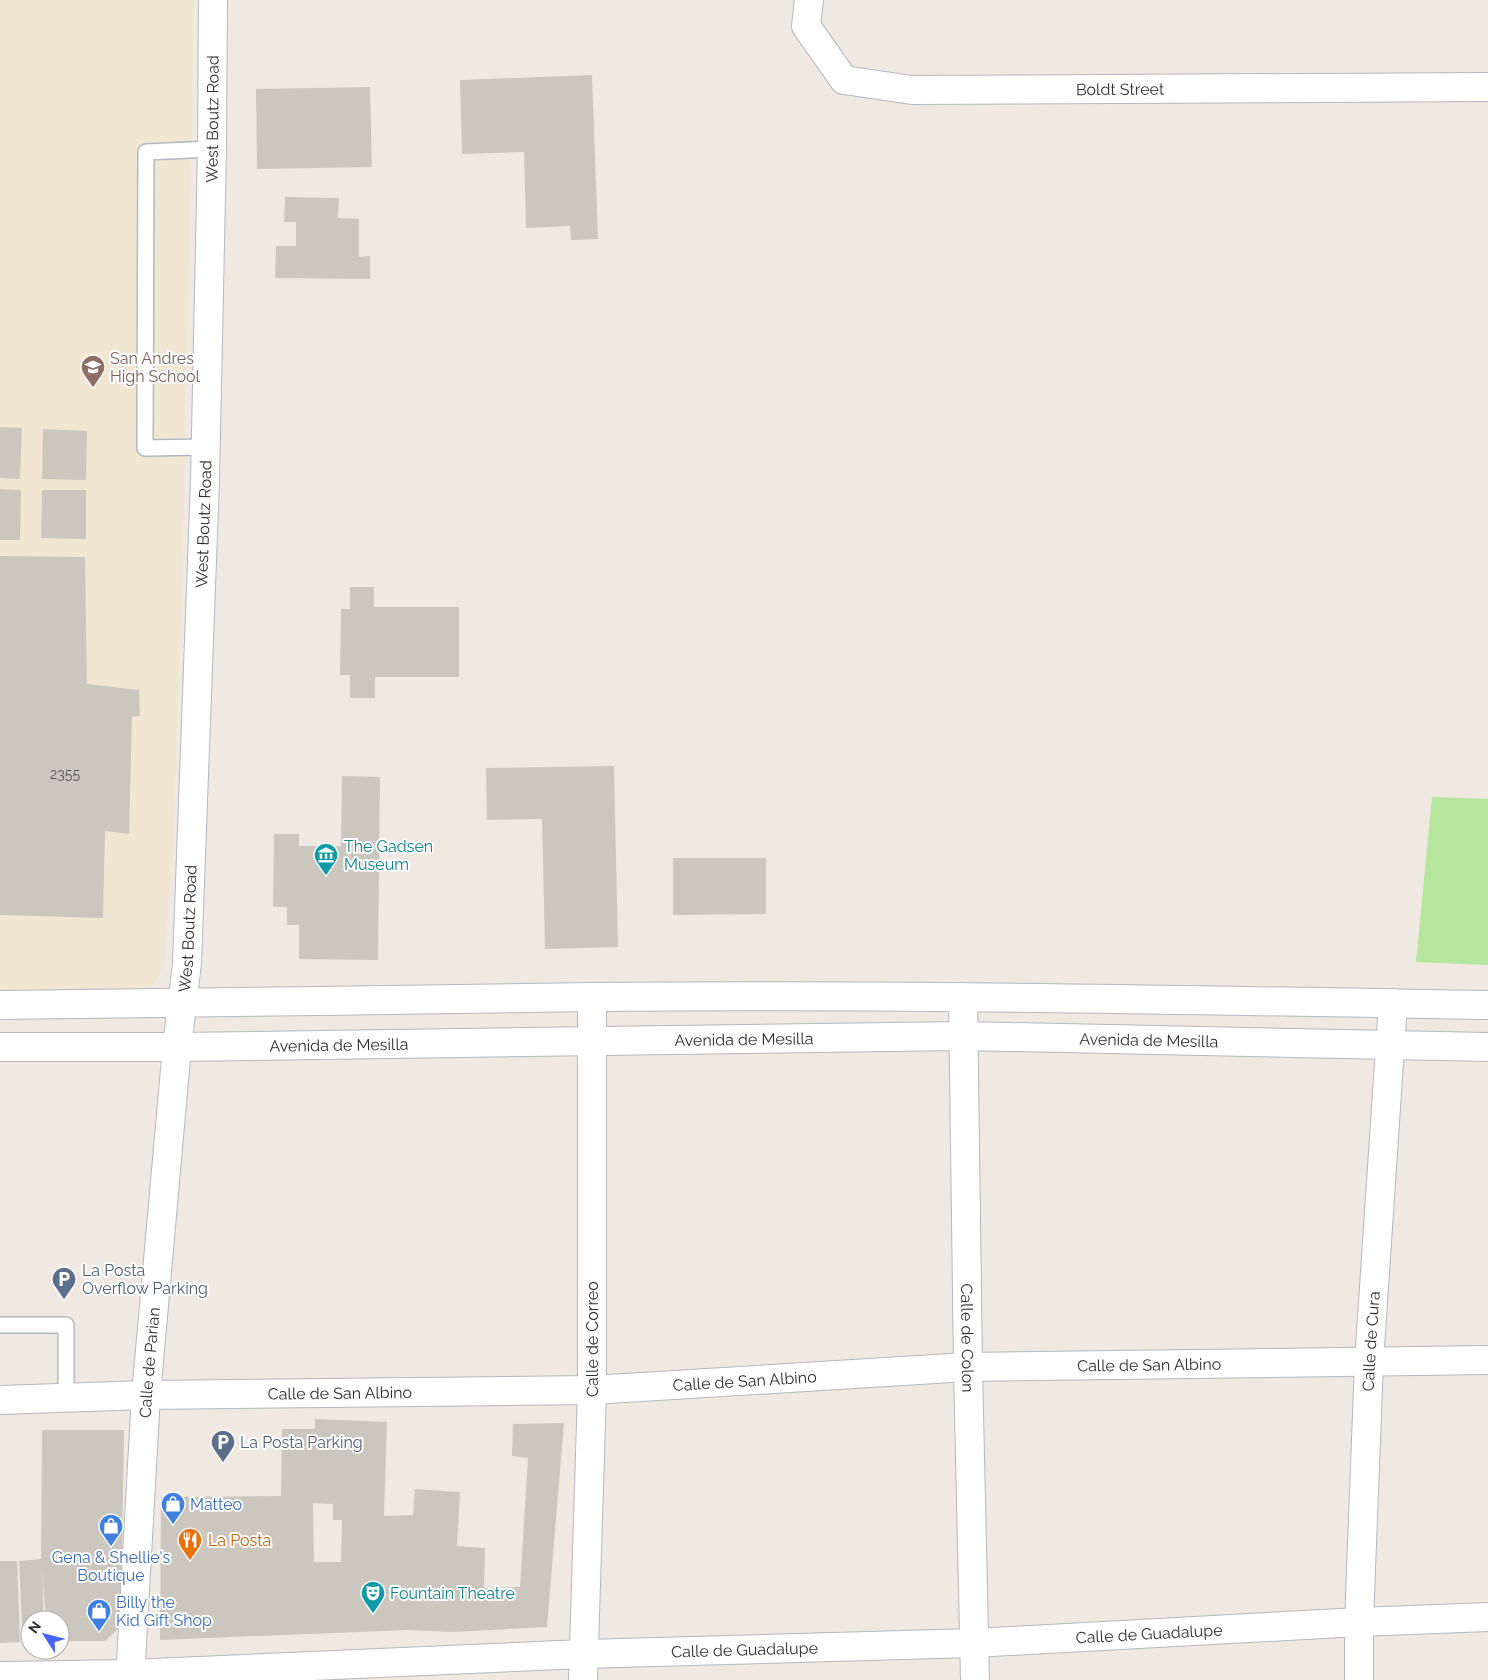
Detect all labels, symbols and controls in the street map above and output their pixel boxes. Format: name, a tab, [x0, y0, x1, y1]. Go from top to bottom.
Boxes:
street label: West Boutz Road	[202, 55, 223, 183]
street label: Boldt Street	[1076, 80, 1165, 99]
place label: San Andres High School	[110, 349, 200, 386]
school or university icon: San Andres High School	[80, 354, 106, 388]
street label: West Boutz Road	[192, 460, 215, 588]
house number: 2355	[50, 766, 80, 782]
place label: The Gadsen Museum	[344, 837, 433, 874]
museum icon: The Gadsen Museum	[313, 842, 339, 876]
street label: West Boutz Road	[175, 864, 201, 993]
street label: Avenida de Mesilla	[674, 1029, 814, 1050]
street label: Avenida de Mesilla	[1079, 1029, 1219, 1051]
street label: Avenida de Mesilla	[269, 1035, 409, 1056]
place label: La Posta Overflow Parking	[82, 1261, 208, 1298]
parking icon: La Posta Overflow Parking	[51, 1266, 77, 1300]
street label: Calle de Correo	[583, 1281, 602, 1397]
street label: Calle de Colon	[957, 1283, 978, 1393]
street label: Calle de Cura	[1359, 1291, 1384, 1392]
street label: Calle de Parian	[136, 1306, 164, 1419]
street label: Calle de San Albino	[1077, 1355, 1221, 1376]
street label: Calle de San Albino	[672, 1367, 817, 1395]
street label: Calle de San Albino	[268, 1383, 412, 1404]
parking icon: La Posta Parking	[210, 1429, 236, 1463]
place label: La Posta Parking	[240, 1433, 363, 1452]
shop icon: Matteo	[160, 1491, 186, 1525]
place label: Matteo	[190, 1495, 242, 1514]
shop icon: Gena & Shellie's Boutique	[98, 1513, 124, 1547]
restaurant icon: La Posta	[177, 1527, 203, 1561]
place label: La Posta	[208, 1531, 271, 1550]
place label: Gena & Shellie's Boutique	[52, 1548, 170, 1585]
theatre icon: Fountain Theatre	[360, 1580, 386, 1614]
place label: Fountain Theatre	[390, 1584, 515, 1603]
place label: Billy the Kid Gift Shop	[116, 1593, 212, 1630]
shop icon: Billy the Kid Gift Shop	[86, 1598, 112, 1632]
north arrow	[20, 1610, 70, 1660]
text: N	[25, 1618, 44, 1636]
street label: Calle de Guadalupe	[1075, 1620, 1223, 1647]
street label: Calle de Guadalupe	[671, 1638, 818, 1662]

